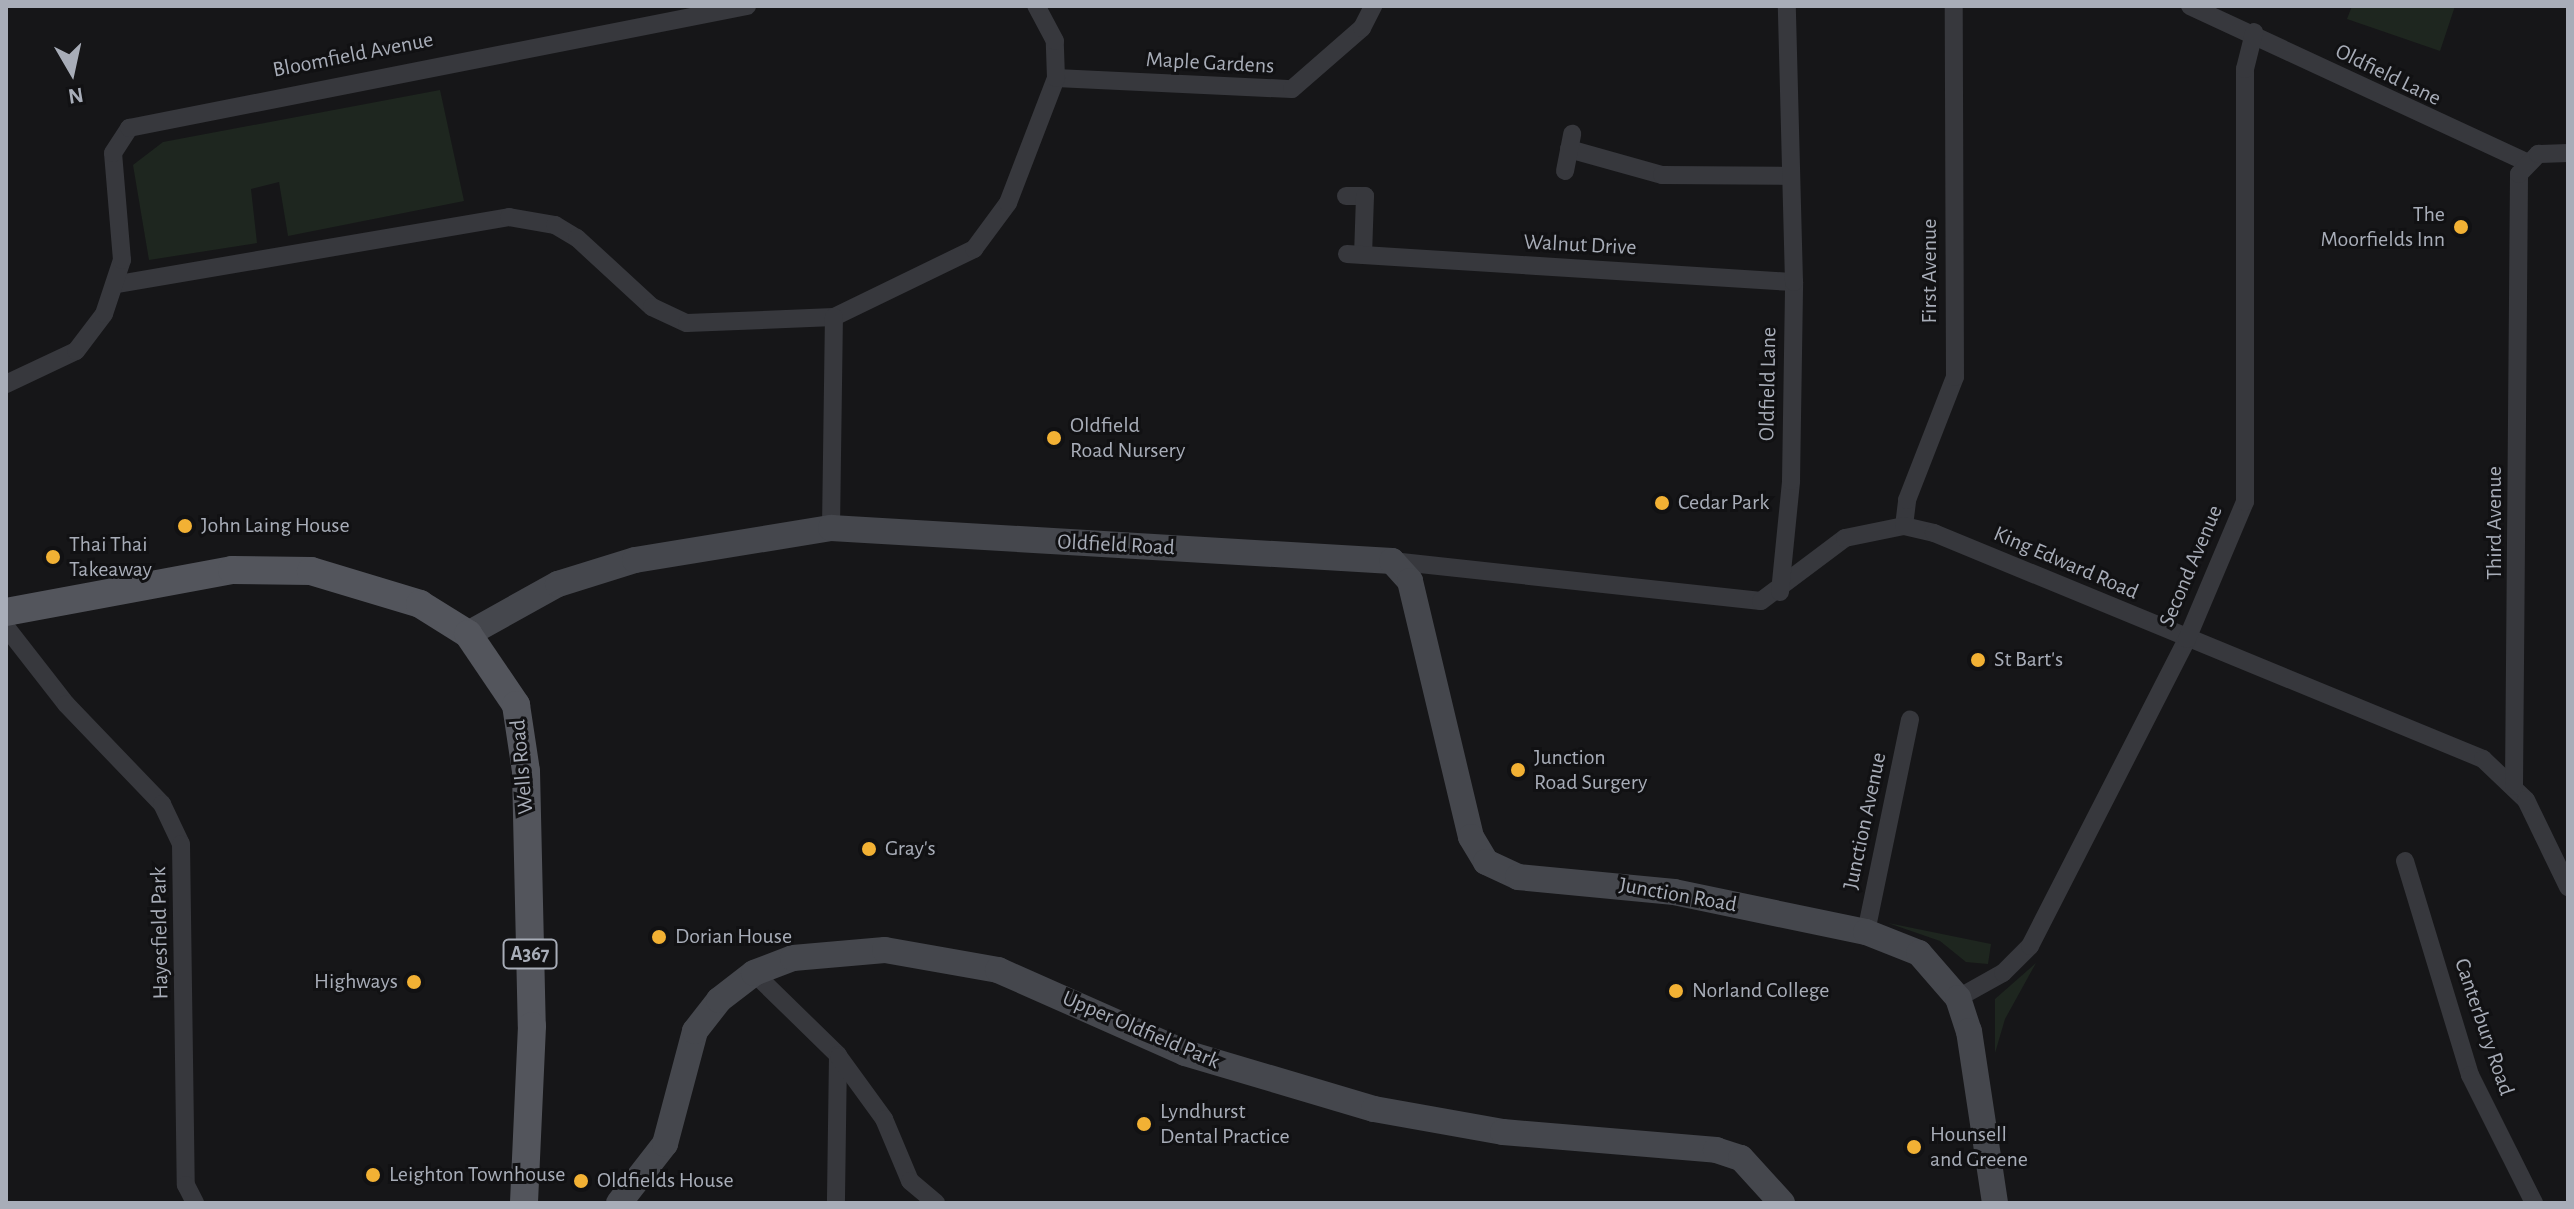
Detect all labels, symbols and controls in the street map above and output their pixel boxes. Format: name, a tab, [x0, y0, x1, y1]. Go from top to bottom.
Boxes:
street label: Bloomfield Avenue	[271, 26, 435, 84]
north arrow	[32, 32, 112, 112]
street label: Oldfield Lane	[2331, 38, 2445, 112]
street label: Maple Gardens	[1145, 46, 1275, 80]
text: N	[66, 84, 85, 108]
place label: The Moorfields Inn	[2320, 201, 2445, 252]
marker: The Moorfields Inn	[2452, 218, 2470, 236]
street label: First Avenue	[1917, 219, 1943, 323]
street label: Walnut Drive	[1523, 229, 1637, 261]
street label: Oldfield Lane	[1754, 327, 1782, 441]
place label: Oldfield Road Nursery	[1070, 412, 1185, 464]
marker: Oldfield Road Nursery	[1045, 429, 1063, 447]
street label: Third Avenue	[2482, 466, 2508, 580]
place label: Cedar Park	[1678, 490, 1769, 516]
marker: Cedar Park	[1653, 494, 1671, 512]
street label: Second Avenue	[2154, 501, 2228, 631]
place label: John Laing House	[201, 513, 350, 539]
marker: John Laing House	[176, 517, 194, 535]
street label: King Edward Road	[1990, 521, 2142, 605]
street label: Oldfield Road	[1057, 529, 1175, 561]
place label: Thai Thai Takeaway	[69, 531, 152, 582]
marker: Thai Thai Takeaway	[44, 548, 62, 566]
place label: St Bart's	[1994, 647, 2063, 673]
marker: St Bart's	[1969, 651, 1987, 669]
street label: Wells Road	[505, 718, 539, 816]
place label: Junction Road Surgery	[1534, 744, 1647, 796]
street label: Junction Avenue	[1838, 750, 1892, 892]
marker: Junction Road Surgery	[1509, 761, 1527, 779]
place label: Gray's	[885, 836, 936, 862]
marker: Gray's	[860, 840, 878, 858]
street label: Hayesfield Park	[146, 866, 174, 1000]
street label: Junction Road	[1617, 872, 1739, 918]
place label: Dorian House	[675, 924, 792, 950]
marker: Dorian House	[650, 928, 668, 946]
road number: A367	[502, 938, 558, 970]
street label: Canterbury Road	[2448, 955, 2520, 1099]
place label: Highways	[314, 969, 398, 995]
marker: Highways	[405, 973, 423, 991]
place label: Norland College	[1692, 978, 1829, 1004]
marker: Norland College	[1667, 982, 1685, 1000]
street label: Upper Oldfield Park	[1058, 985, 1224, 1075]
place label: Lyndhurst Dental Practice	[1160, 1098, 1290, 1150]
marker: Lyndhurst Dental Practice	[1135, 1115, 1153, 1133]
place label: Hounsell and Greene	[1930, 1121, 2028, 1172]
marker: Hounsell and Greene	[1905, 1138, 1923, 1156]
place label: Leighton Townhouse	[389, 1162, 565, 1188]
marker: Leighton Townhouse	[364, 1166, 382, 1184]
place label: Oldfields House	[597, 1168, 734, 1194]
marker: Oldfields House	[572, 1172, 590, 1190]

